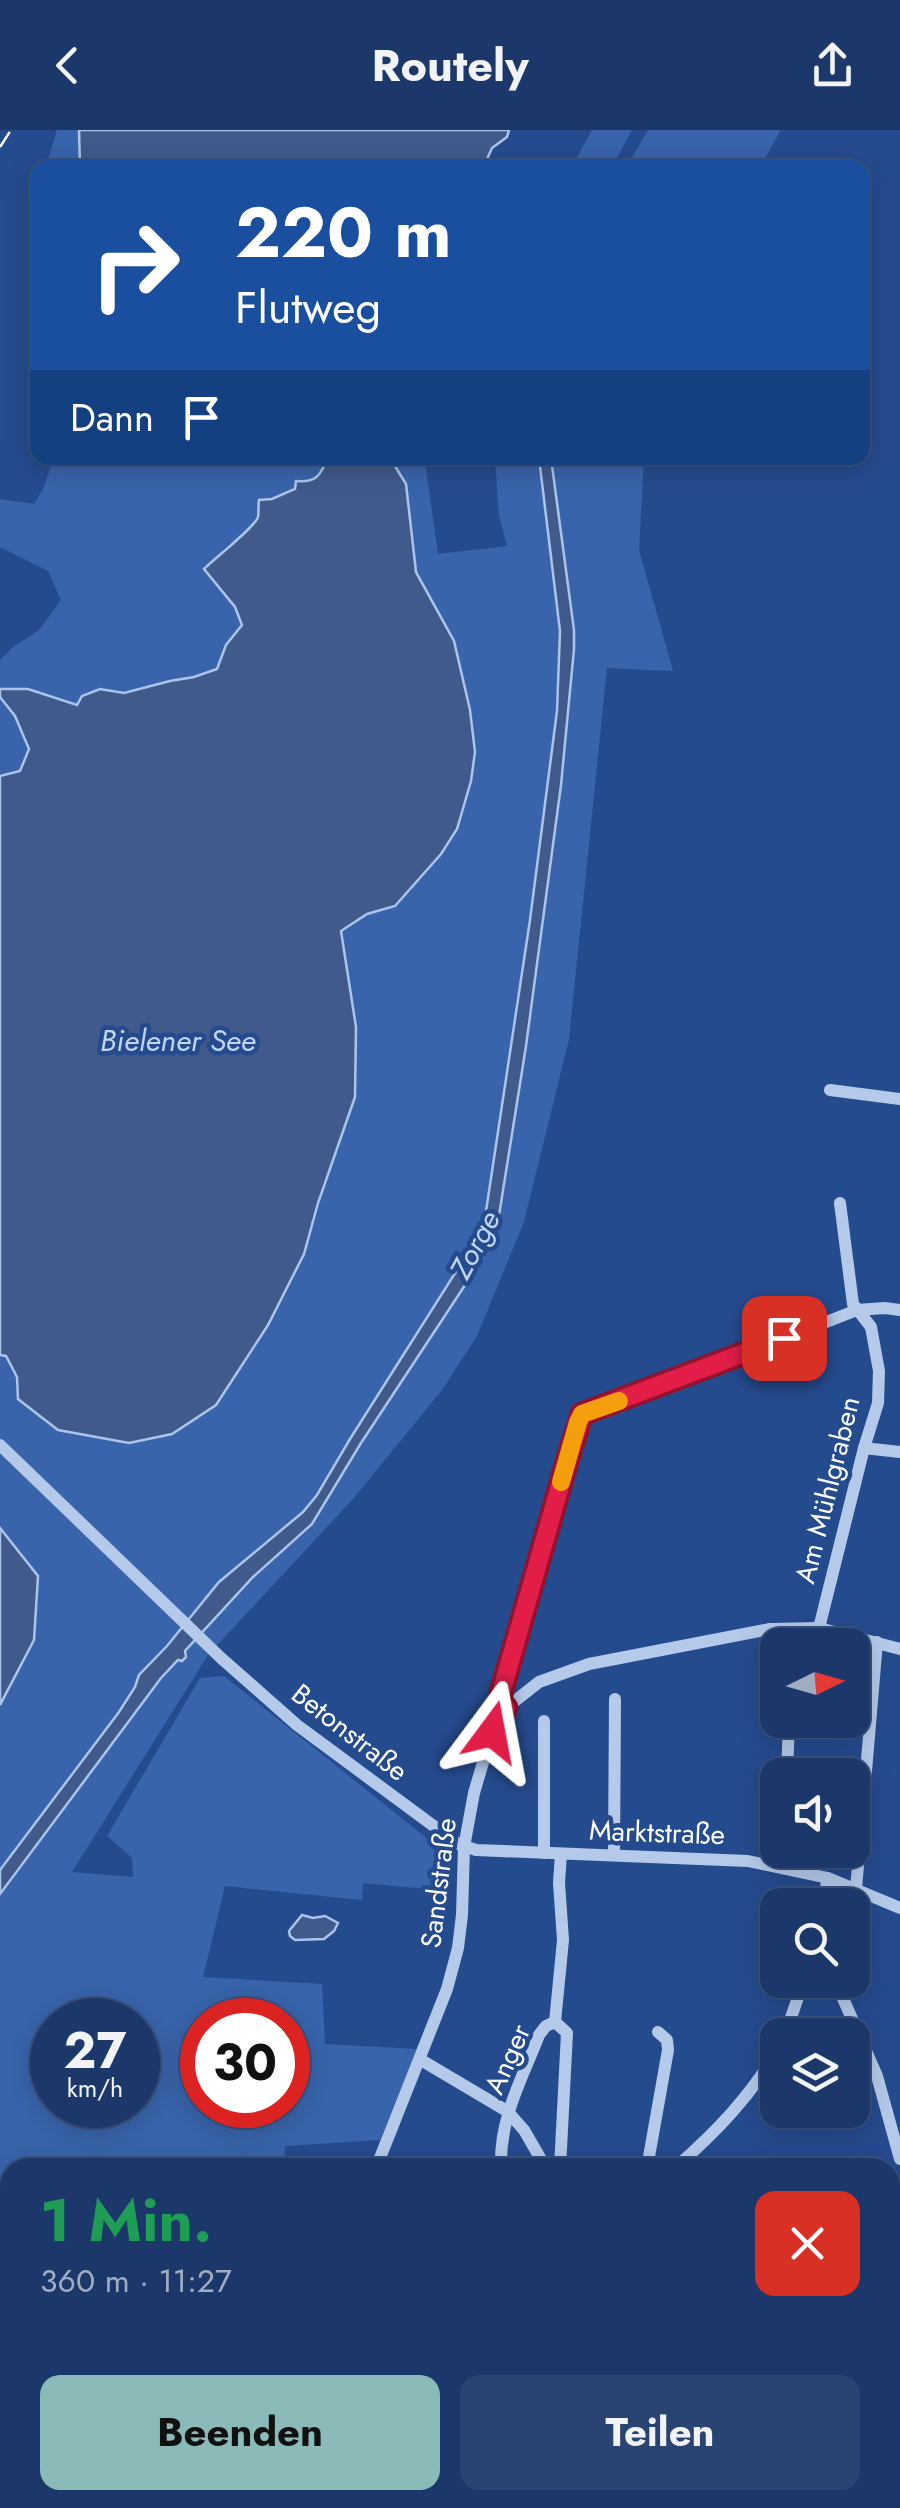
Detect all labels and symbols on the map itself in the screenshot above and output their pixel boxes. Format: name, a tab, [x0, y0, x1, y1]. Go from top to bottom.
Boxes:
water label: Bielener See	[100, 1019, 256, 1062]
water label: Zorge	[438, 1203, 510, 1288]
pin	[742, 1296, 827, 1381]
street label: Am Mühlgraben	[784, 1392, 871, 1588]
north arrow	[760, 1628, 870, 1738]
street label: Betonstraße	[283, 1674, 417, 1791]
position arrow	[440, 1680, 544, 1784]
street label: Marktstraße	[588, 1810, 726, 1855]
street label: Sandstraße	[410, 1816, 467, 1950]
speed limit sign: 30	[180, 1998, 310, 2128]
street label: Anger	[474, 2017, 541, 2101]

